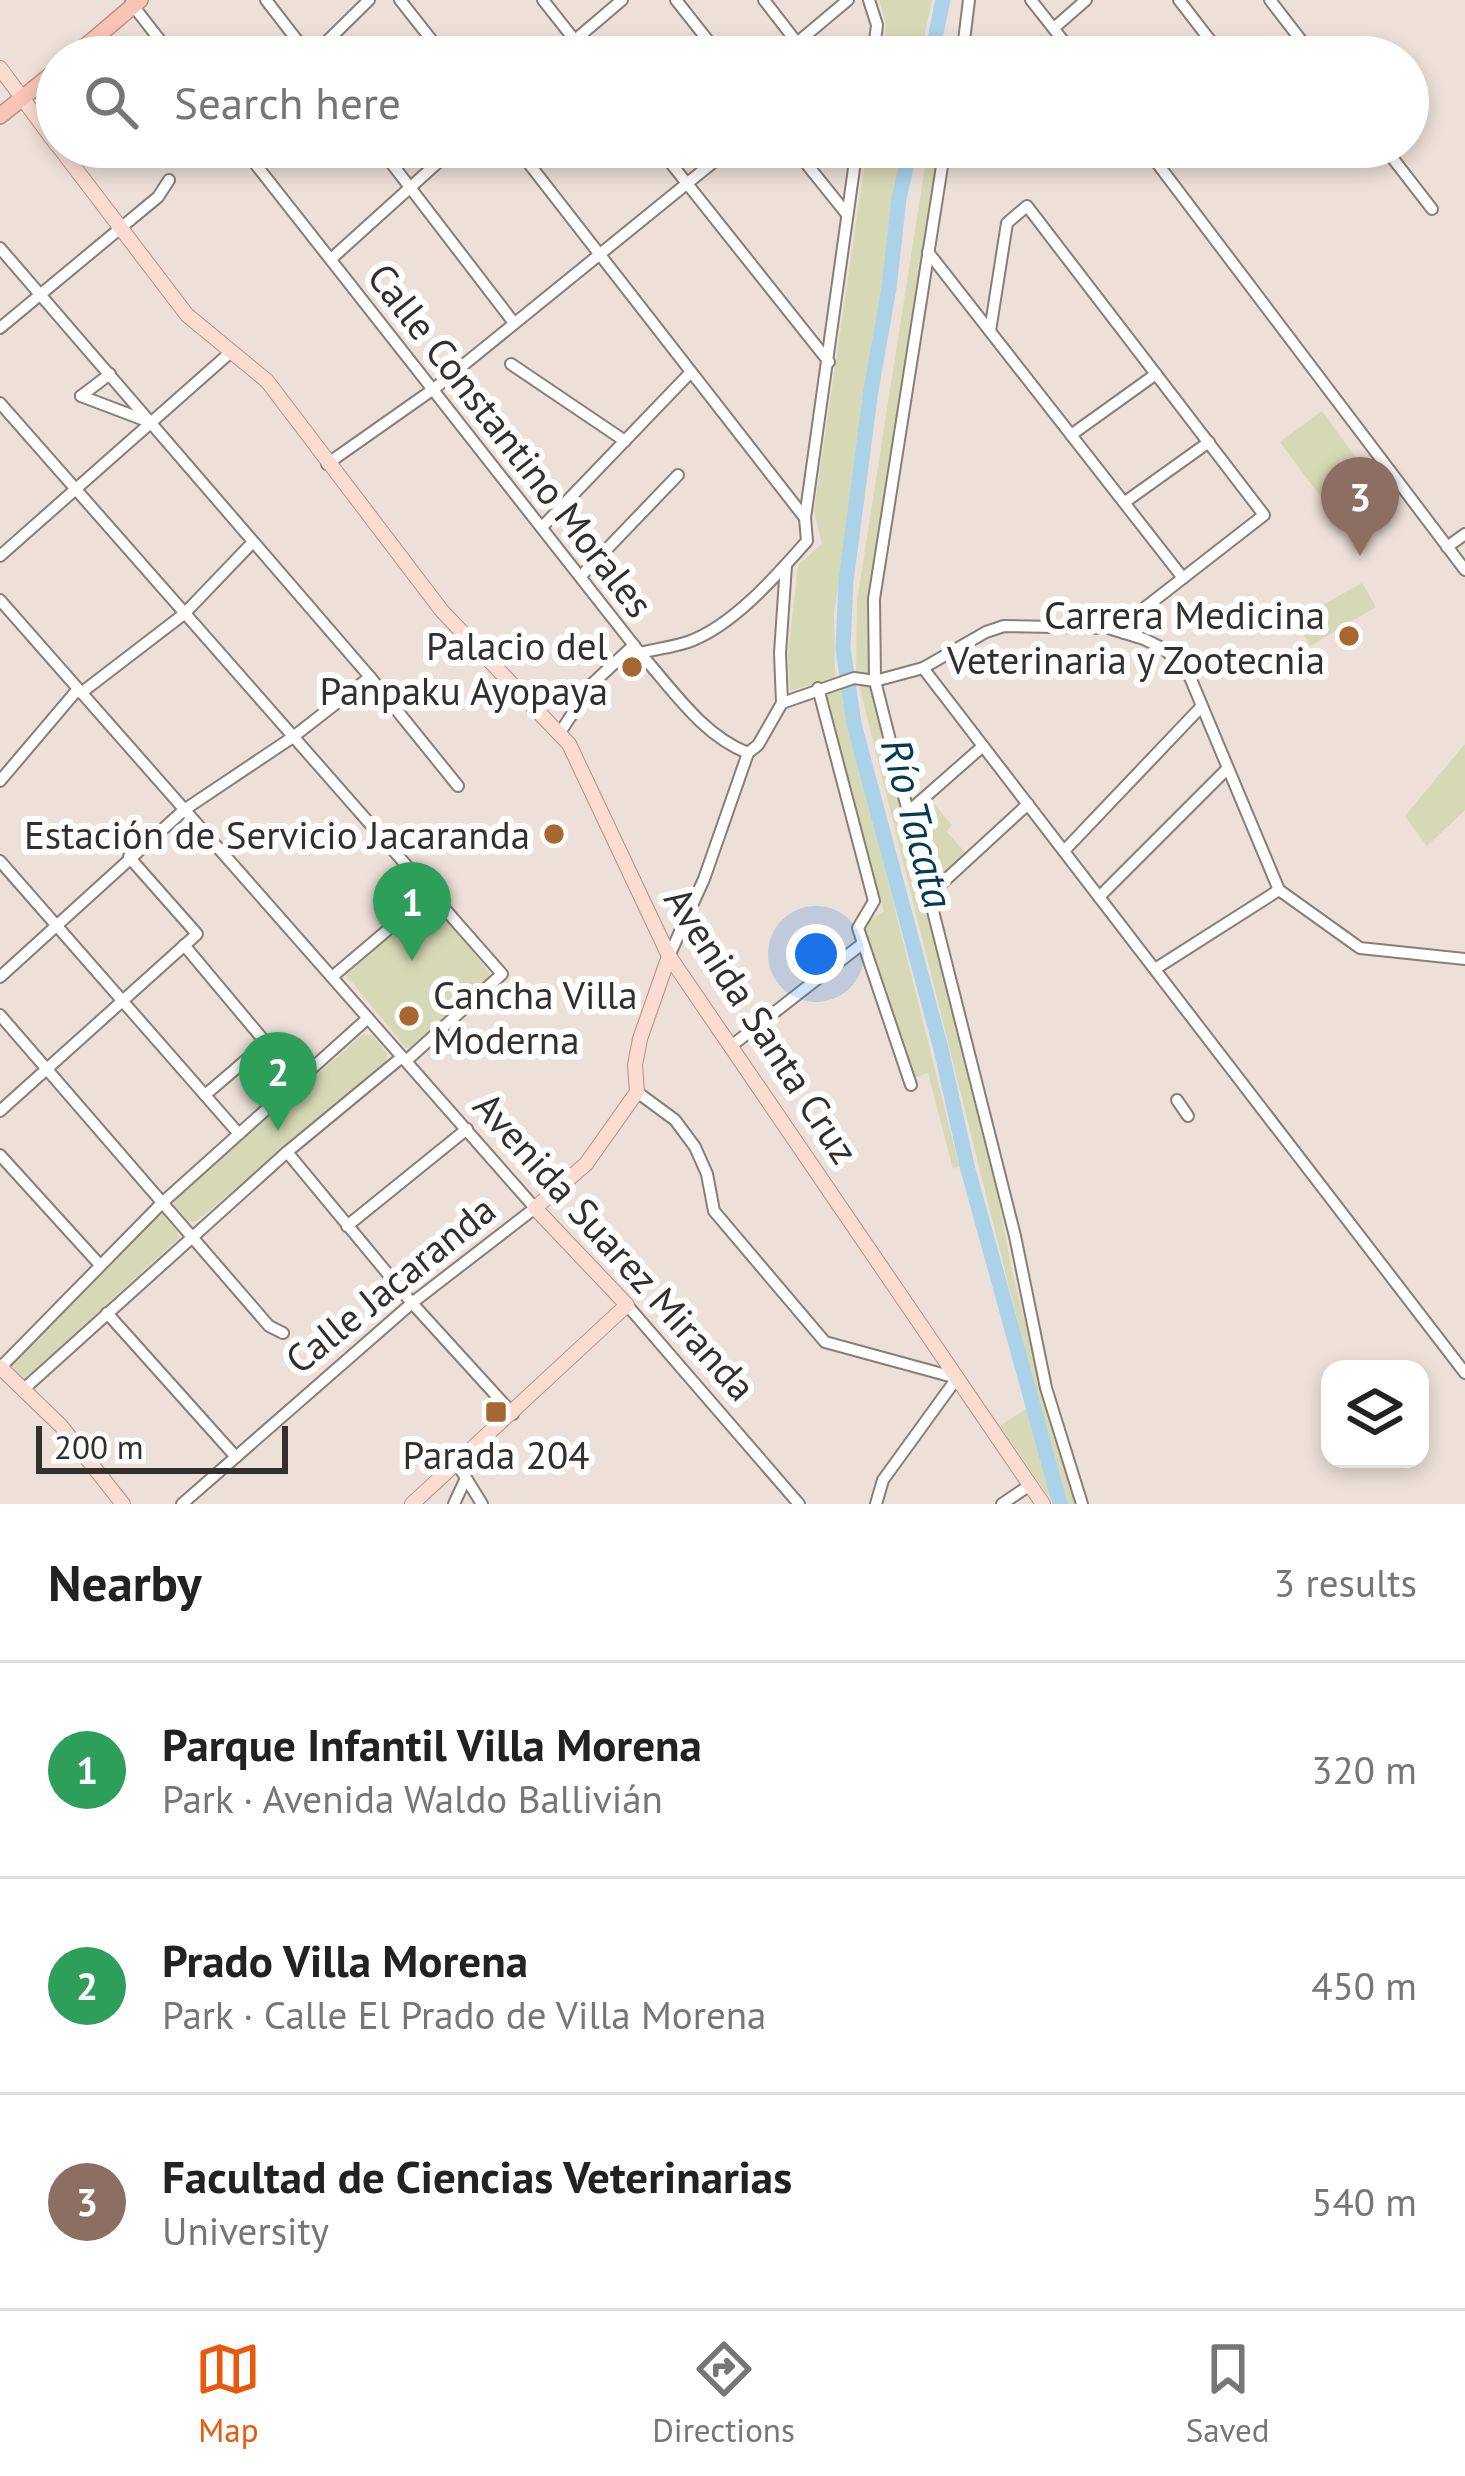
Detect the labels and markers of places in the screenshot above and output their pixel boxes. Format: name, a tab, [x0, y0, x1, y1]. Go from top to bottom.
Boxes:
pin: 3	[1321, 457, 1399, 556]
place label: Carrera Medicina Veterinaria y Zootecnia	[946, 589, 1325, 685]
place label: Palacio del Panpaku Ayopaya	[320, 620, 609, 716]
marker: Carrera Medicina Veterinaria y Zootecnia	[1336, 623, 1362, 649]
marker: Palacio del Panpaku Ayopaya	[619, 654, 645, 680]
place label: Estación de Servicio Jacaranda	[24, 809, 530, 860]
marker: Estación de Servicio Jacaranda	[541, 821, 567, 847]
pin: 1	[373, 862, 451, 961]
place label: Cancha Villa Moderna	[433, 969, 638, 1065]
marker: Cancha Villa Moderna	[396, 1003, 422, 1029]
pin: 2	[239, 1032, 317, 1131]
marker: Parada 204	[483, 1399, 509, 1425]
place label: Parada 204	[403, 1429, 589, 1480]

